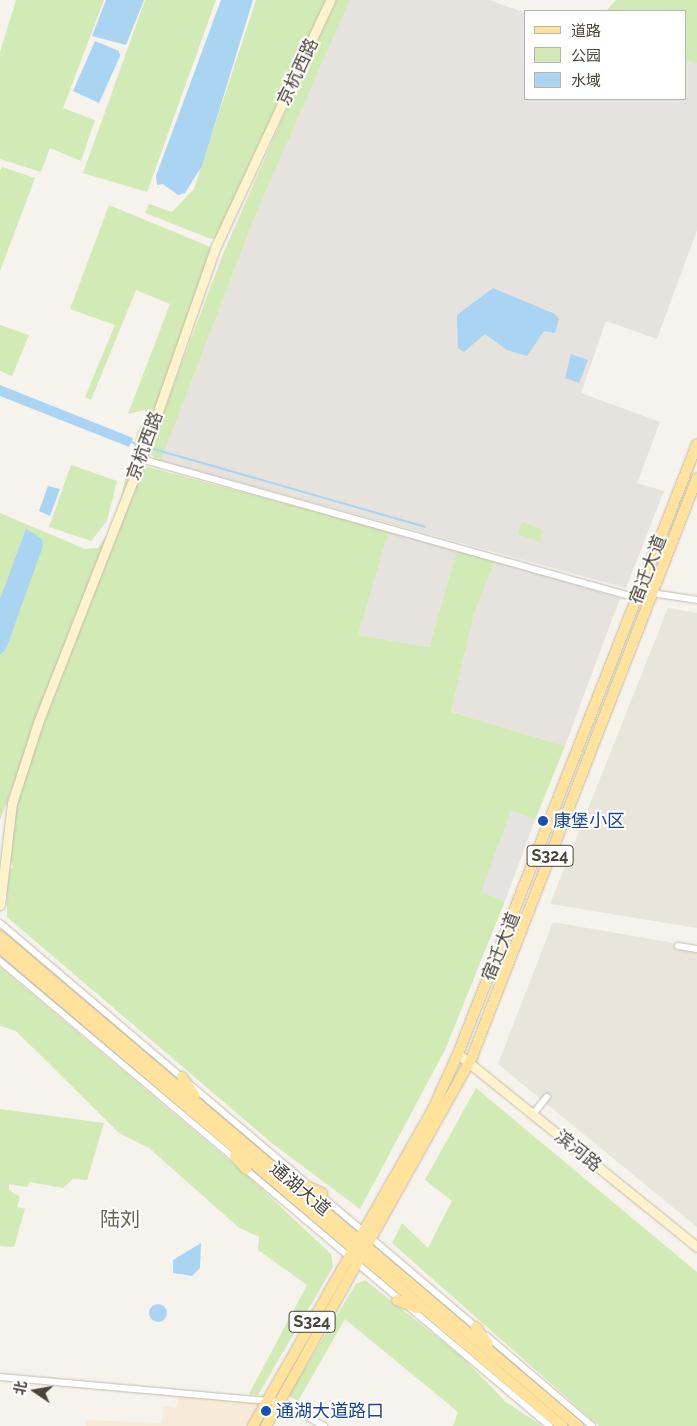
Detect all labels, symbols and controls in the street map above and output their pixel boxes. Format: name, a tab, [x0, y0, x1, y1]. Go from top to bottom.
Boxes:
legend	[524, 10, 687, 100]
text: 道路	[571, 22, 601, 40]
street label: 京杭西路	[273, 35, 323, 109]
text: 公园	[571, 47, 601, 65]
text: 水域	[571, 72, 601, 90]
street label: 京杭西路	[123, 408, 167, 484]
street label: 宿迁大道	[625, 533, 671, 607]
place label: 康堡小区	[553, 810, 625, 832]
marker: 康堡小区	[537, 815, 549, 827]
road number: S324	[526, 842, 574, 869]
street label: 宿迁大道	[478, 910, 524, 984]
street label: 滨河路	[550, 1126, 606, 1176]
street label: 通湖大道	[265, 1158, 335, 1220]
district label: 陆刘	[100, 1207, 140, 1231]
road number: S324	[288, 1308, 336, 1335]
north arrow	[10, 1366, 60, 1416]
text: 北	[11, 1379, 30, 1396]
place label: 通湖大道路口	[276, 1400, 384, 1422]
marker: 通湖大道路口	[260, 1405, 272, 1417]

